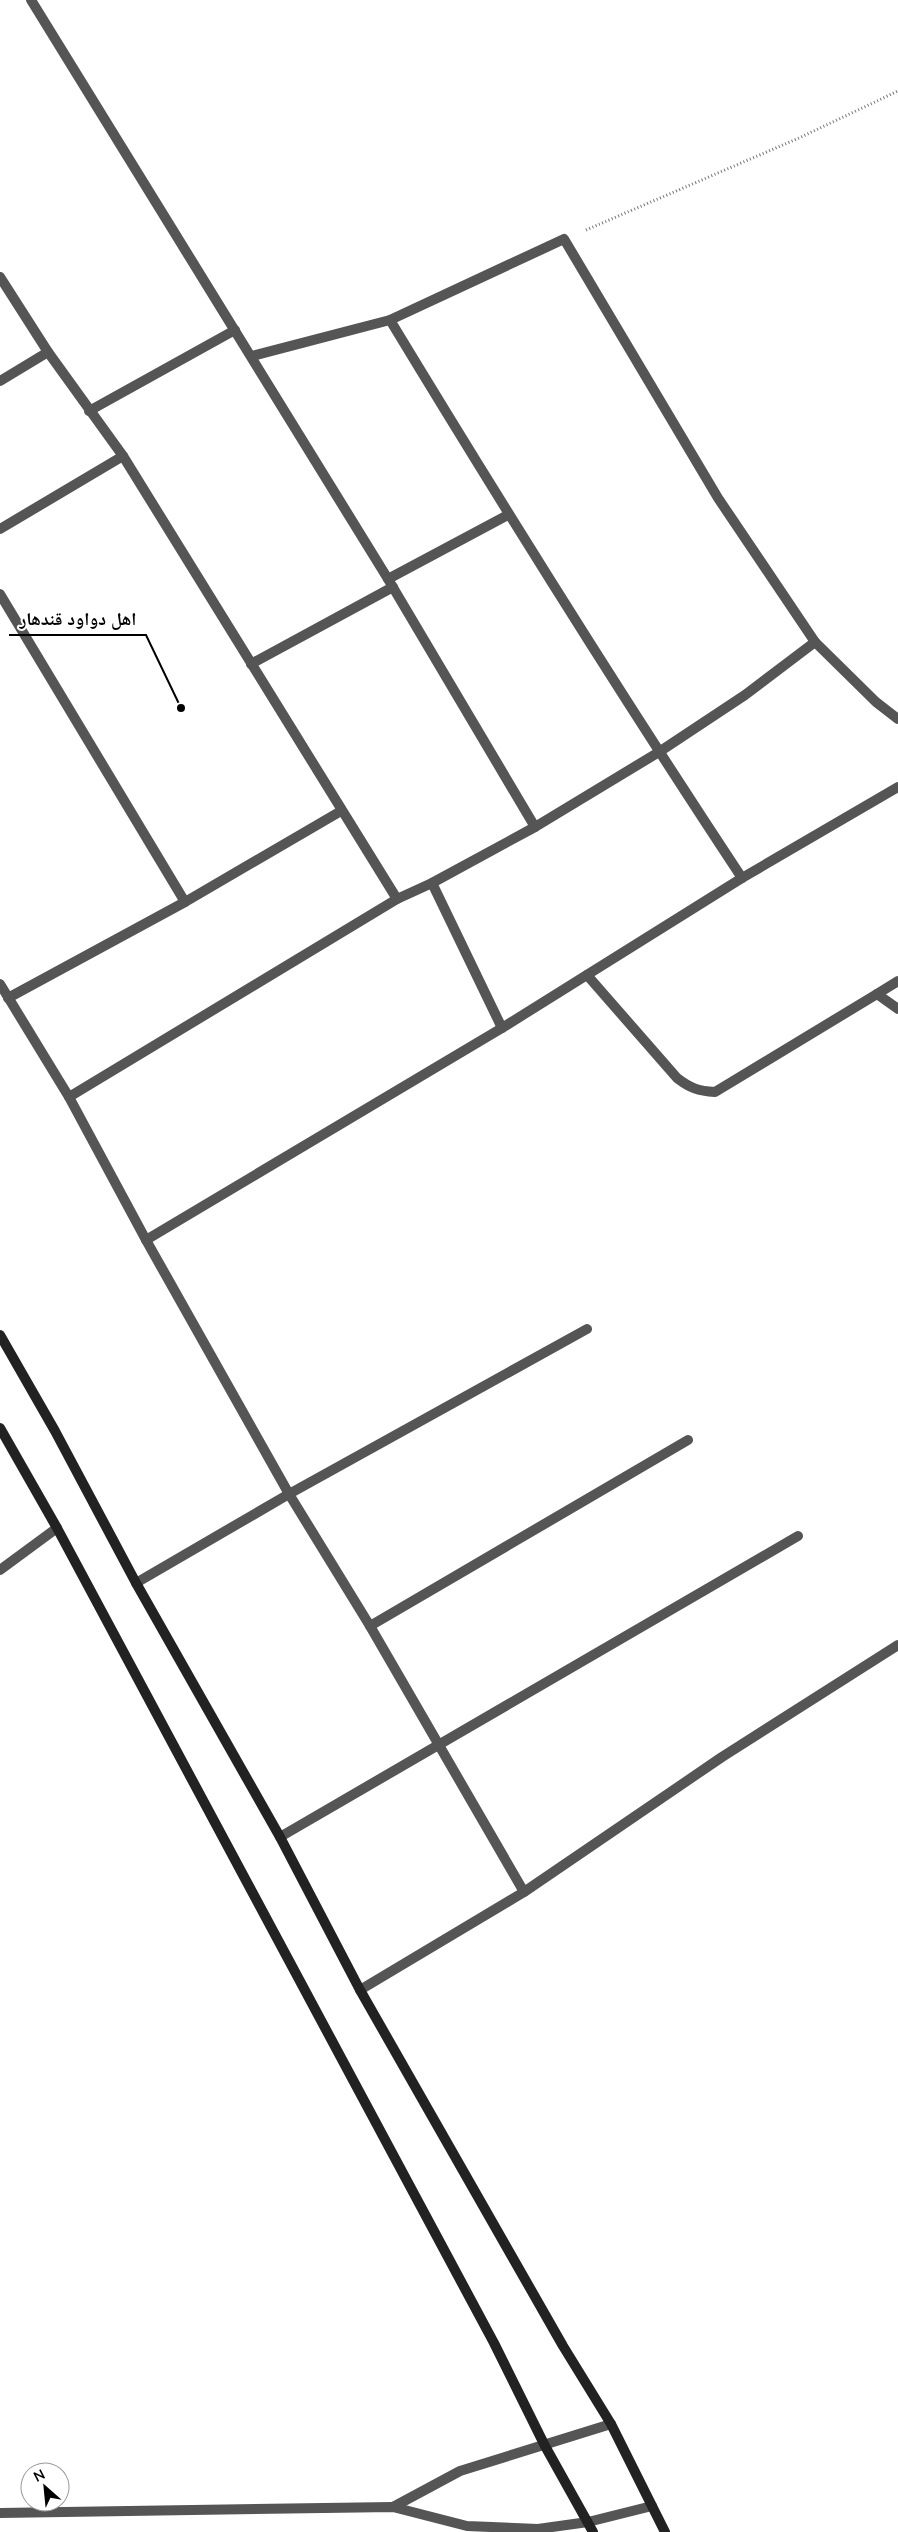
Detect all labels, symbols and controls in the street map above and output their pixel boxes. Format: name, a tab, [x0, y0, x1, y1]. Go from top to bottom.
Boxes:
callout: اهل دواود قندهار	[9, 602, 146, 635]
text: اهل دواود قندهار	[19, 607, 136, 631]
north arrow	[20, 2462, 70, 2512]
text: N	[30, 2465, 48, 2487]

